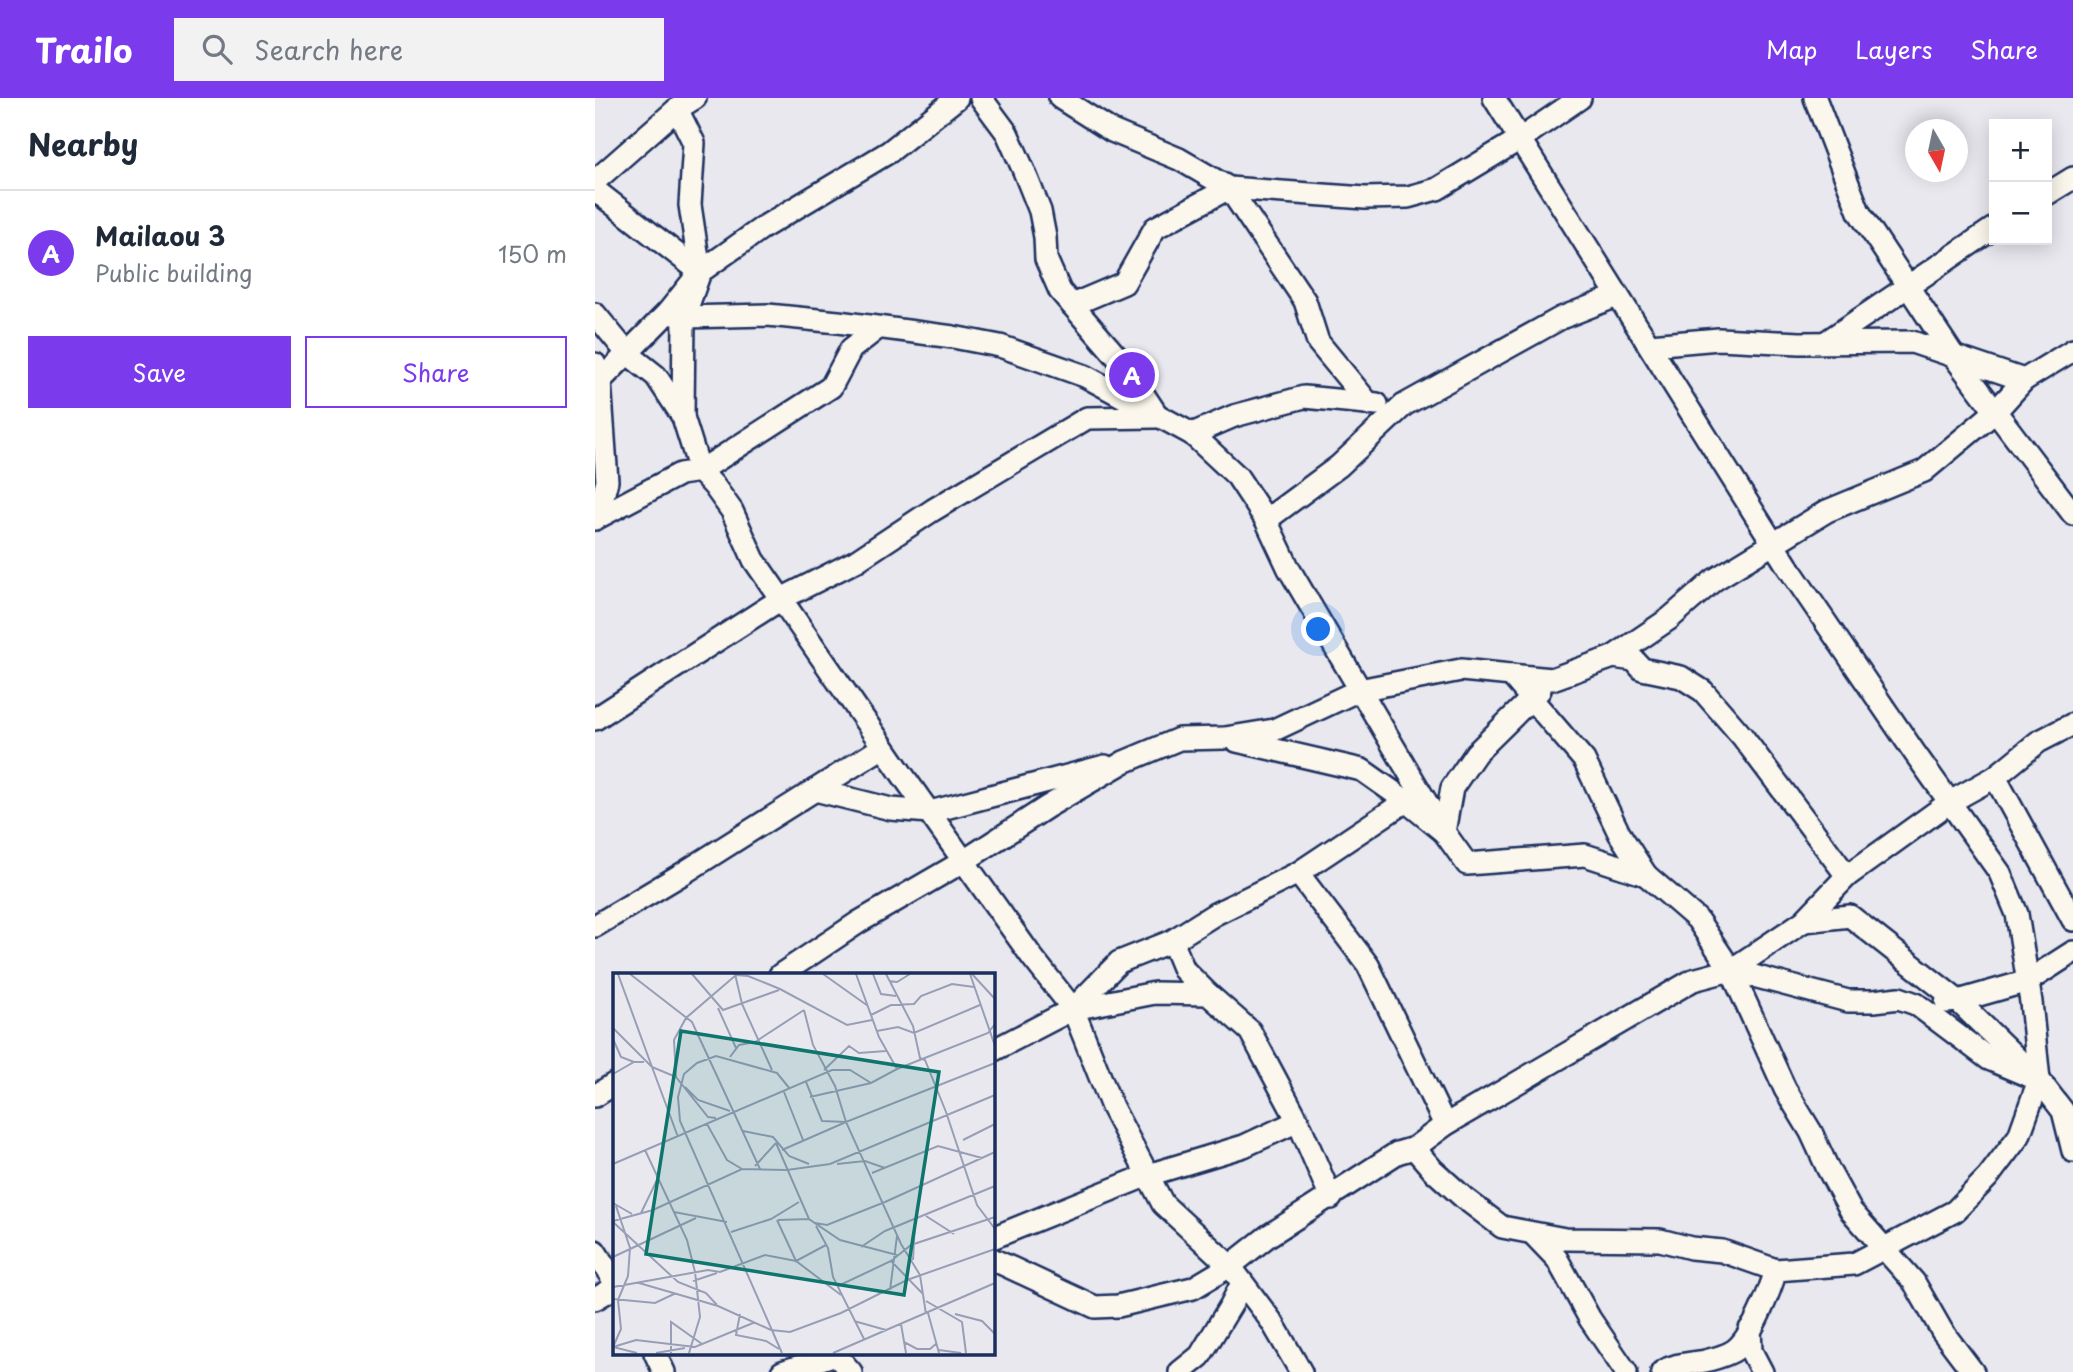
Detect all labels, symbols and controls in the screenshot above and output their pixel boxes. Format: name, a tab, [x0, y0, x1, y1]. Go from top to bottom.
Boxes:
search box	[174, 18, 664, 81]
text: Trailo	[35, 24, 132, 74]
icon: search	[198, 30, 236, 68]
text: Search here	[254, 30, 403, 69]
text: Map	[1766, 31, 1817, 67]
text: Layers	[1855, 31, 1932, 67]
text: Share	[1970, 31, 2038, 67]
north arrow	[1905, 119, 1968, 182]
map controls	[1989, 119, 2052, 245]
button: +	[1989, 119, 2052, 182]
text: Nearby	[28, 121, 138, 166]
button: −	[1989, 182, 2052, 245]
text: Mailaou 3	[95, 216, 225, 255]
text: A	[42, 236, 60, 271]
text: 150 m	[498, 236, 567, 271]
text: Public building	[95, 255, 252, 290]
button: Save	[28, 336, 291, 408]
button: Share	[305, 336, 567, 408]
pin: A	[1109, 349, 1155, 401]
your location	[1301, 612, 1335, 646]
inset map	[613, 973, 994, 1354]

